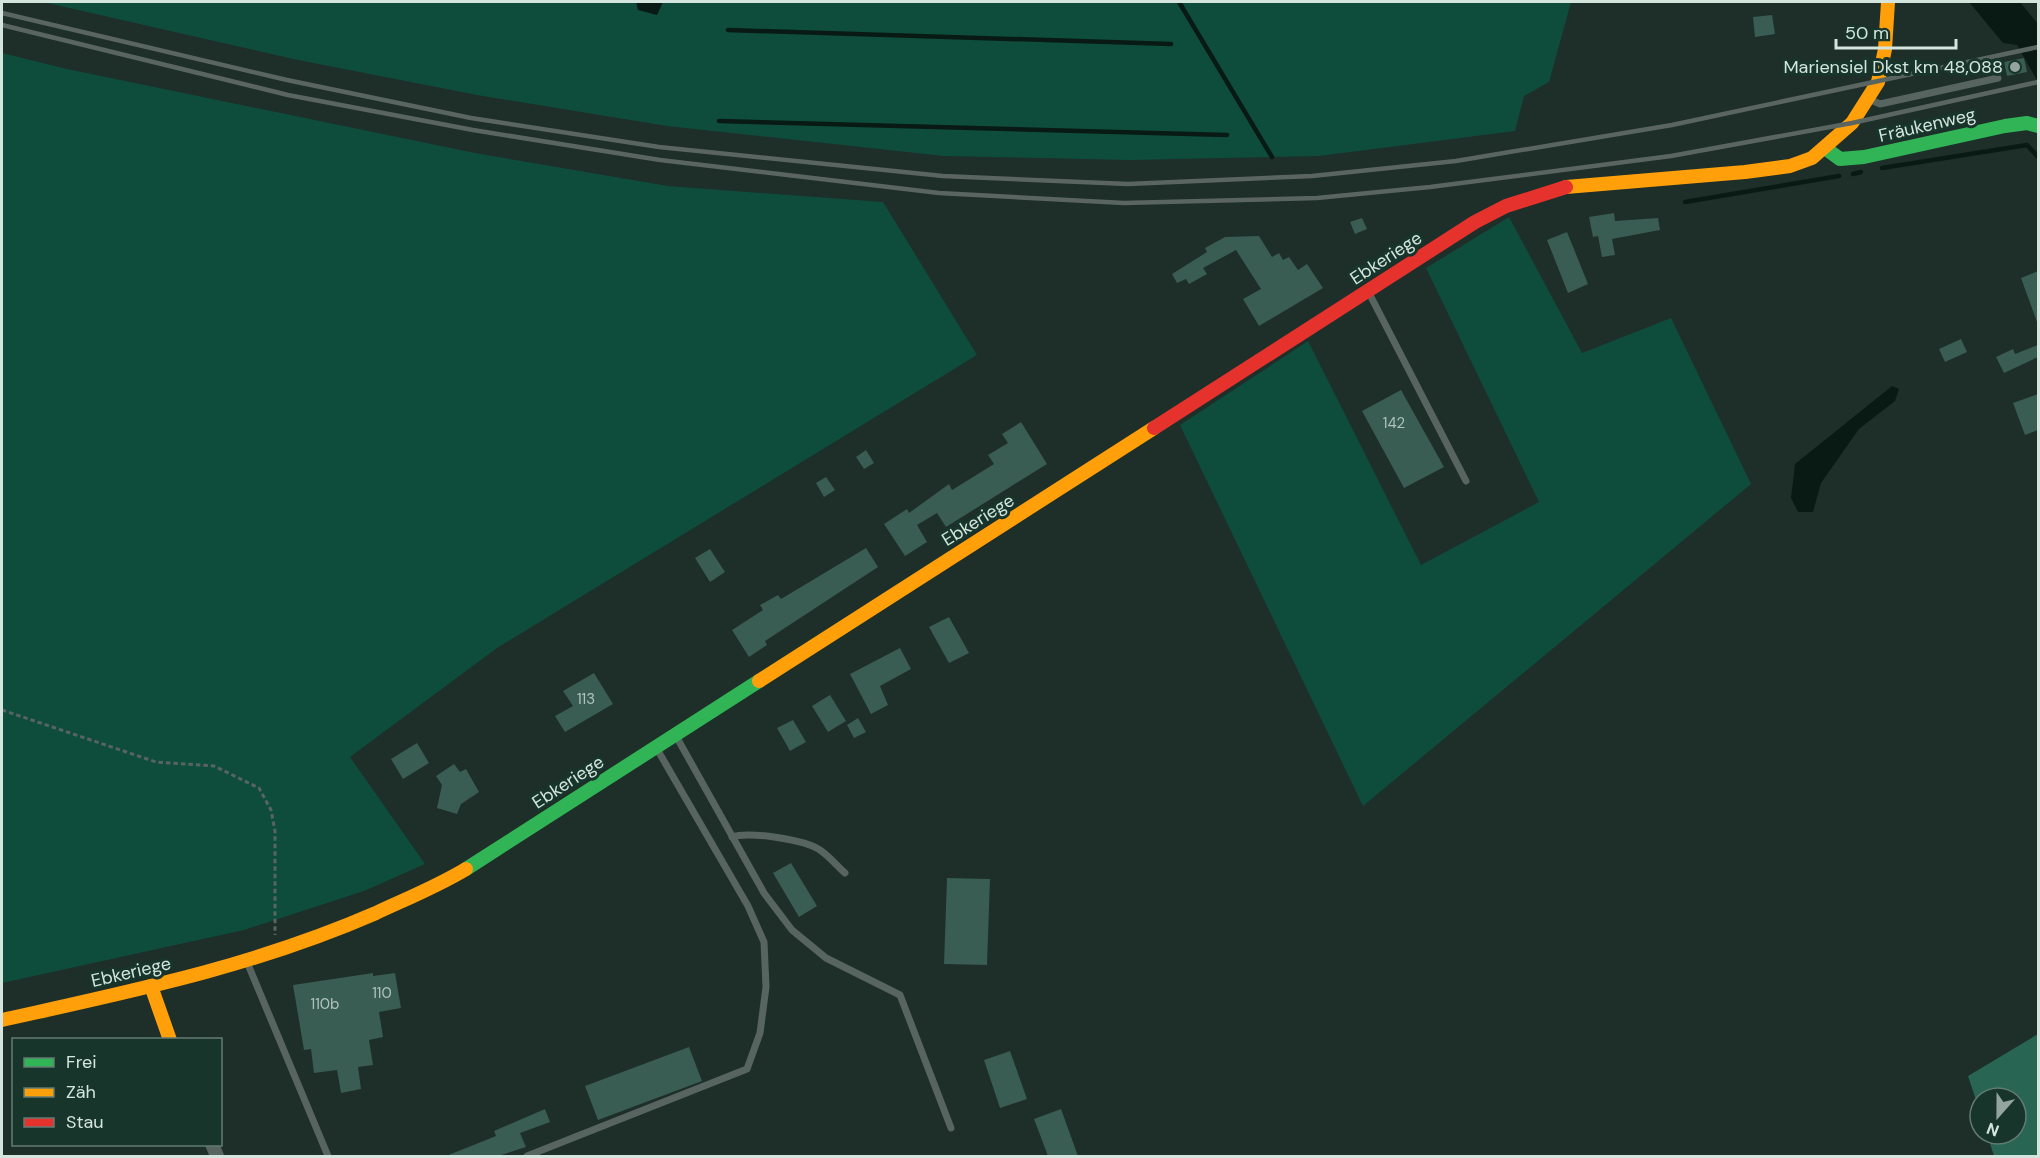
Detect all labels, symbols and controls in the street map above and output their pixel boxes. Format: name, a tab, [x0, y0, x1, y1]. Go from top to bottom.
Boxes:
scale bar	[1836, 12, 1956, 50]
text: 50 m	[1845, 21, 1889, 45]
place label: Mariensiel Dkst km 48,088	[1783, 55, 2003, 79]
marker: Mariensiel Dkst km 48,088	[2008, 60, 2022, 74]
street label: Fräukenweg	[1876, 102, 1978, 148]
street label: Ebkeriege	[1345, 226, 1427, 290]
house number: 142	[1383, 413, 1405, 433]
street label: Ebkeriege	[937, 488, 1019, 552]
house number: 113	[577, 689, 595, 709]
street label: Ebkeriege	[527, 750, 609, 814]
street label: Ebkeriege	[89, 951, 173, 993]
house number: 110	[372, 983, 392, 1003]
house number: 110b	[310, 994, 340, 1014]
legend	[12, 1038, 222, 1146]
text: Frei	[66, 1050, 97, 1074]
text: Zäh	[66, 1080, 96, 1104]
north arrow	[1968, 1086, 2028, 1146]
text: Stau	[66, 1110, 104, 1134]
text: N	[1984, 1118, 2002, 1141]

